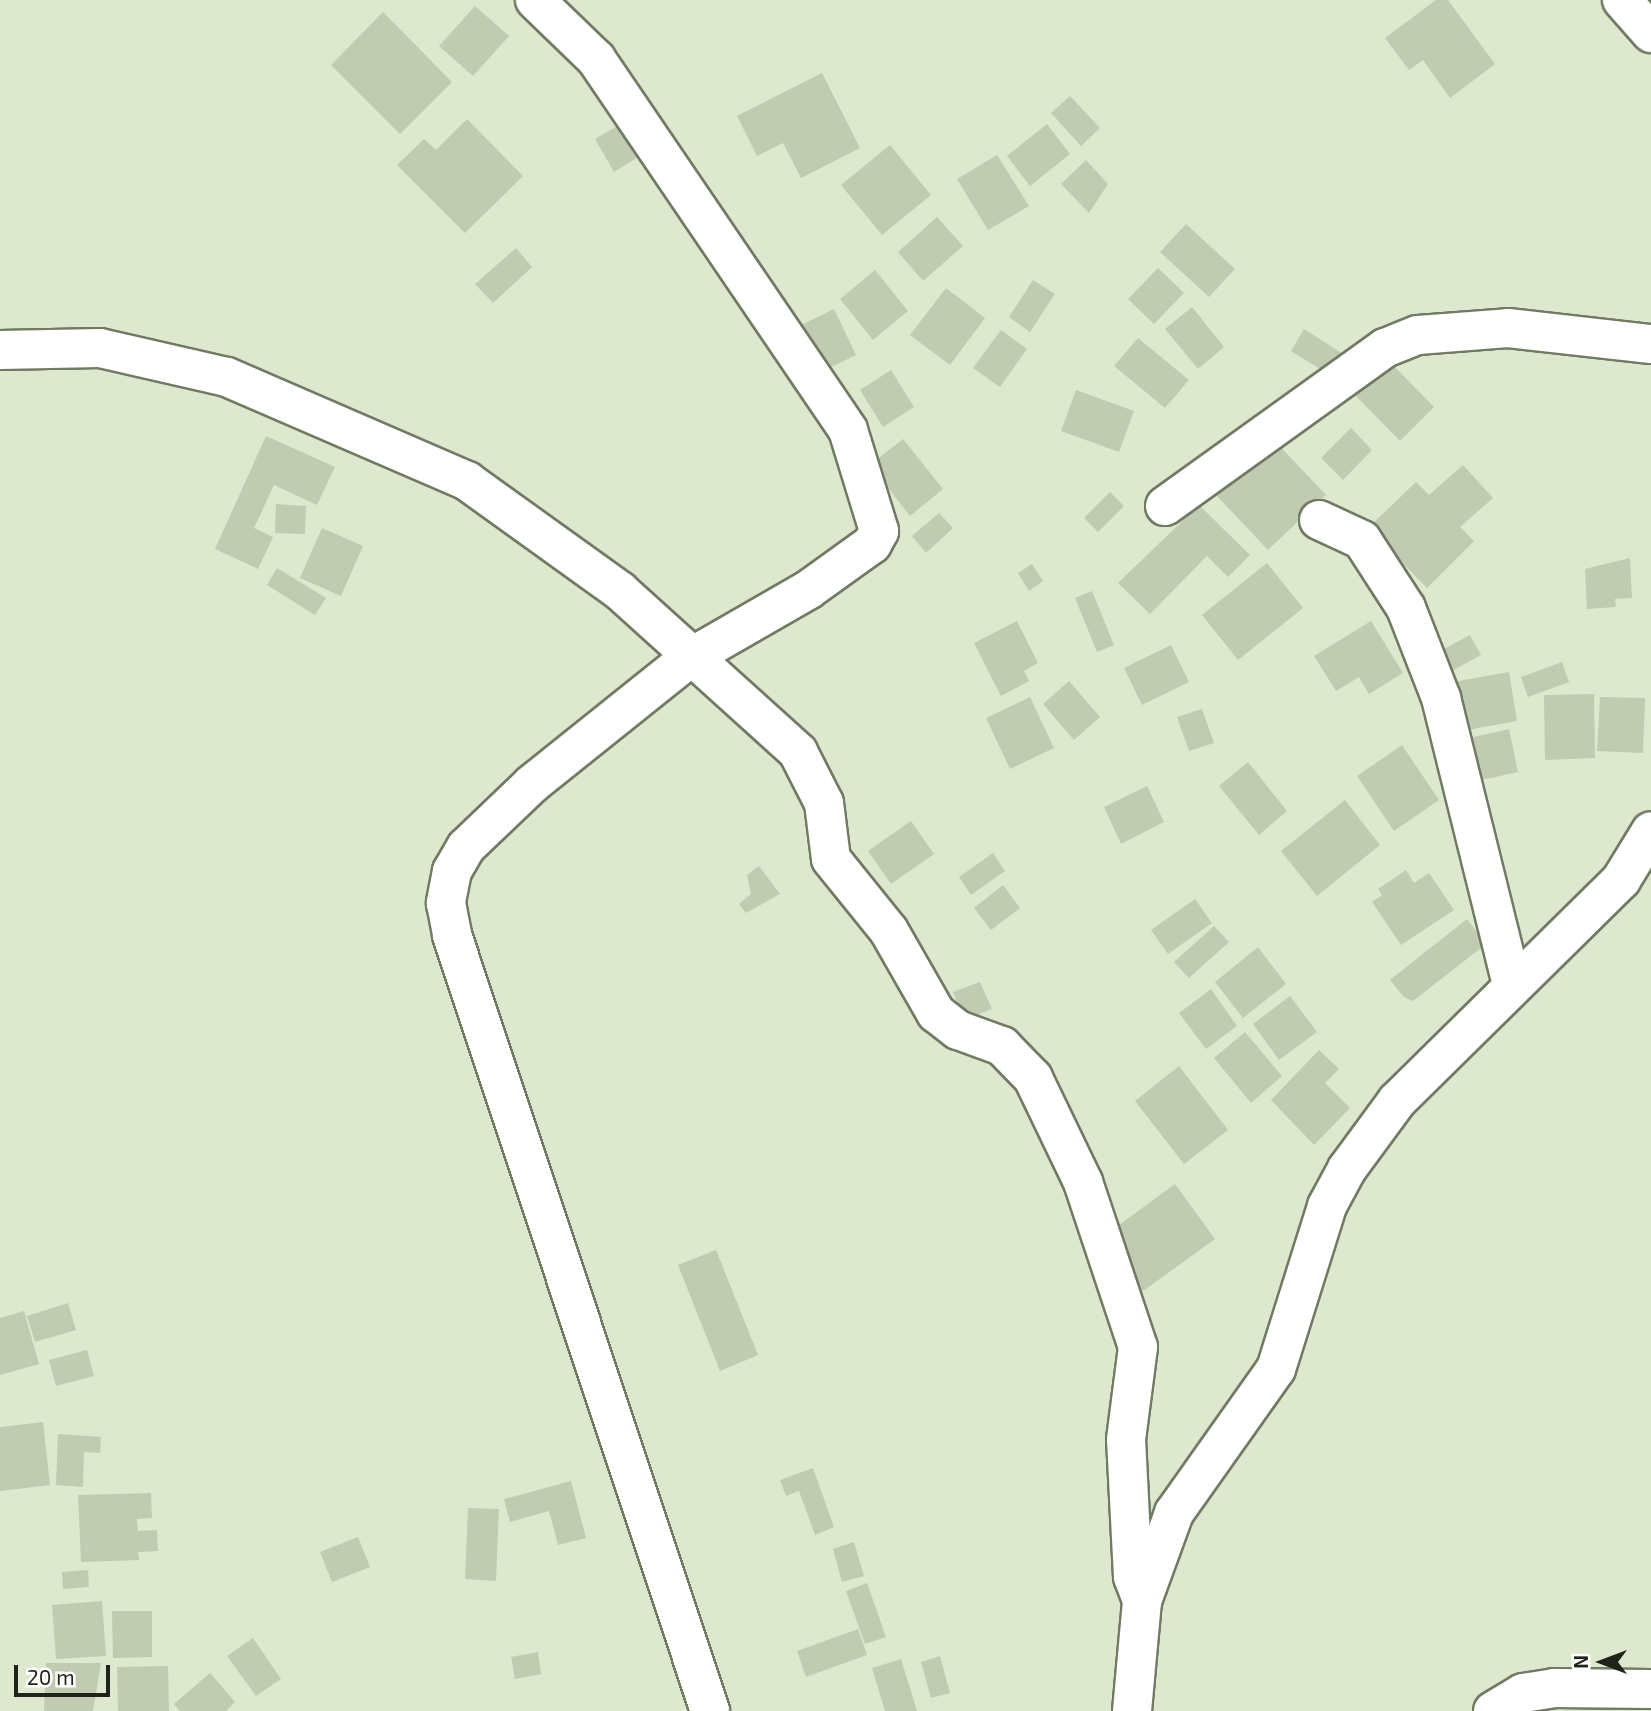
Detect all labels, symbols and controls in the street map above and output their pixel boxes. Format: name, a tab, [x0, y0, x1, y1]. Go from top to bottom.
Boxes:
north arrow	[1567, 1627, 1637, 1697]
scale bar	[18, 1652, 114, 1696]
text: N	[1569, 1655, 1592, 1669]
text: 20 m	[27, 1664, 75, 1689]

